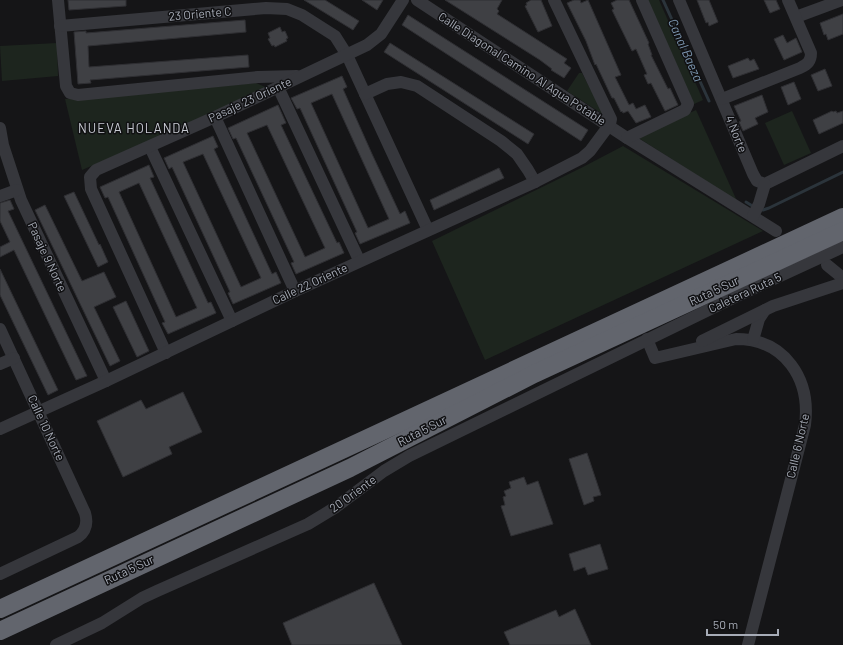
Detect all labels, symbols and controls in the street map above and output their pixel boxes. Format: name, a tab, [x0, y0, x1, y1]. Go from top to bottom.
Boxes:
street label: 23 Oriente C	[168, 3, 232, 23]
street label: Calle Diagonal Camino Al Agua Potable	[436, 9, 609, 128]
water label: Canal Baeza	[665, 16, 707, 84]
street label: Pasaje 23 Oriente	[206, 74, 293, 124]
street label: 4 Norte	[723, 113, 751, 154]
district label: NUEVA HOLANDA	[78, 120, 190, 136]
street label: Pasaje 9 Norte	[26, 220, 70, 294]
street label: Calle 22 Oriente	[270, 260, 349, 307]
street label: Caletera Ruta 5	[706, 269, 783, 315]
street label: Ruta 5 Sur	[687, 272, 741, 308]
street label: Calle 10 Norte	[26, 393, 68, 463]
street label: Ruta 5 Sur	[395, 412, 449, 448]
street label: Calle 6 Norte	[783, 412, 811, 480]
street label: 20 Oriente	[326, 472, 378, 515]
street label: Ruta 5 Sur	[102, 551, 156, 587]
scale bar	[707, 611, 778, 637]
text: 50 m	[713, 617, 738, 631]

